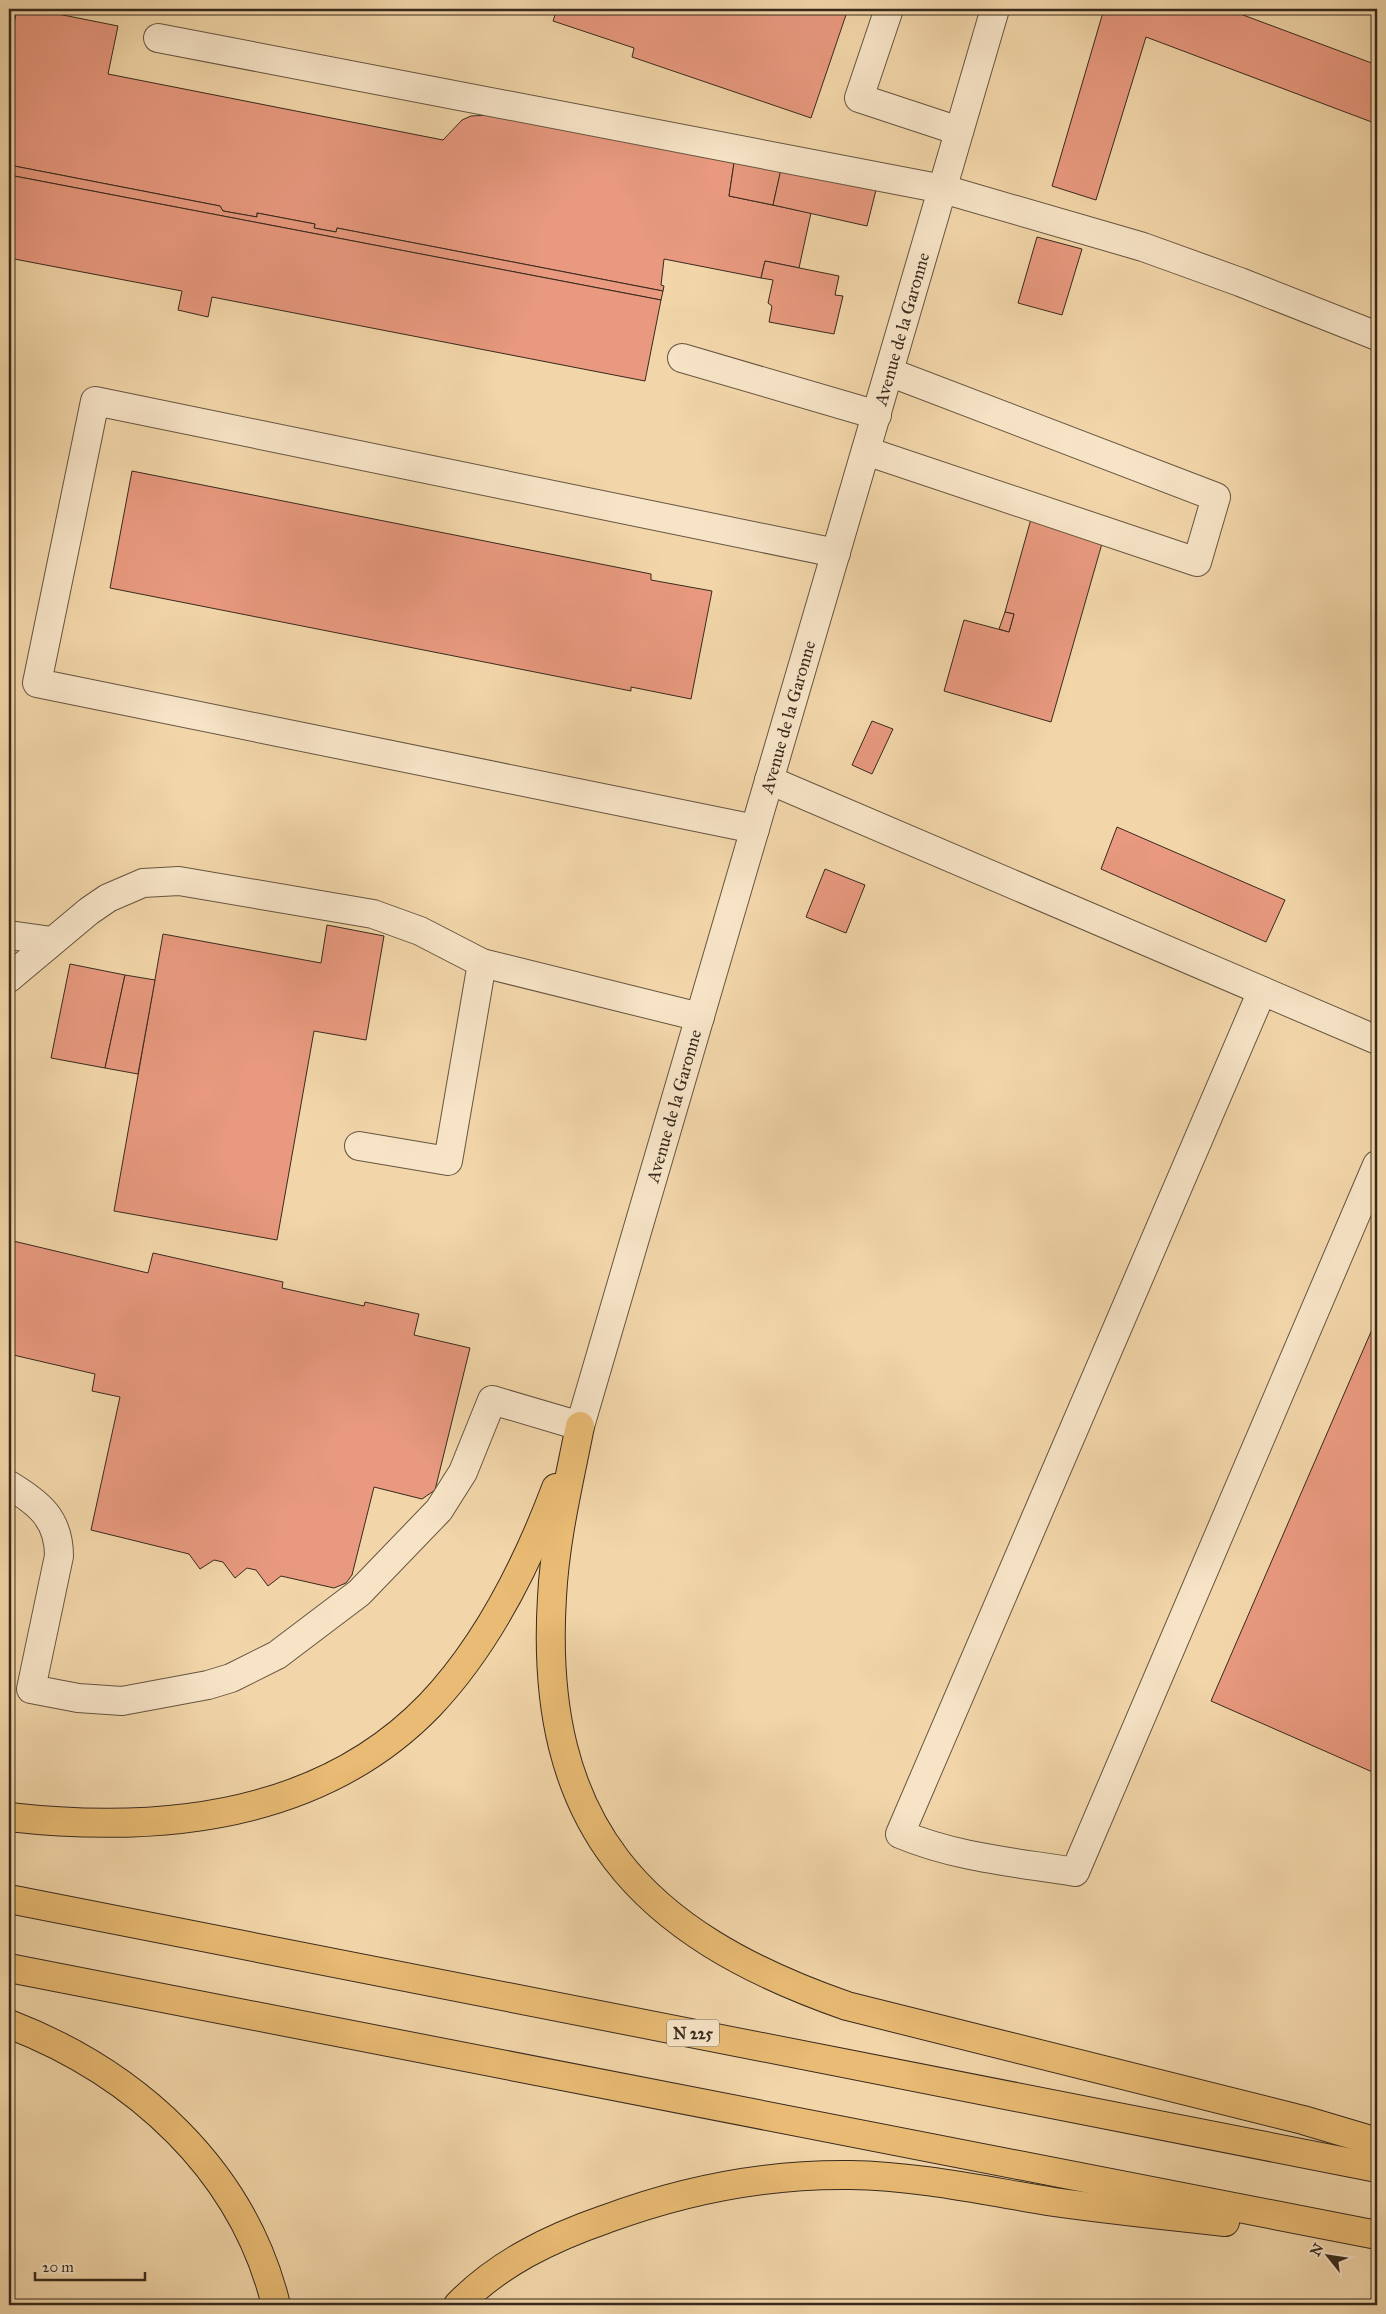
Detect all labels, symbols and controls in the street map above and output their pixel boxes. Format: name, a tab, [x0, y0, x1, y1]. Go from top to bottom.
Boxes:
street label: Avenue de la Garonne	[869, 250, 934, 409]
street label: Avenue de la Garonne	[755, 638, 820, 797]
street label: Avenue de la Garonne	[641, 1027, 706, 1186]
road number: N 225	[667, 2020, 719, 2046]
north arrow	[1304, 2232, 1354, 2282]
text: N	[1307, 2240, 1328, 2259]
scale bar	[35, 2249, 145, 2281]
text: 20 m	[42, 2258, 74, 2276]

